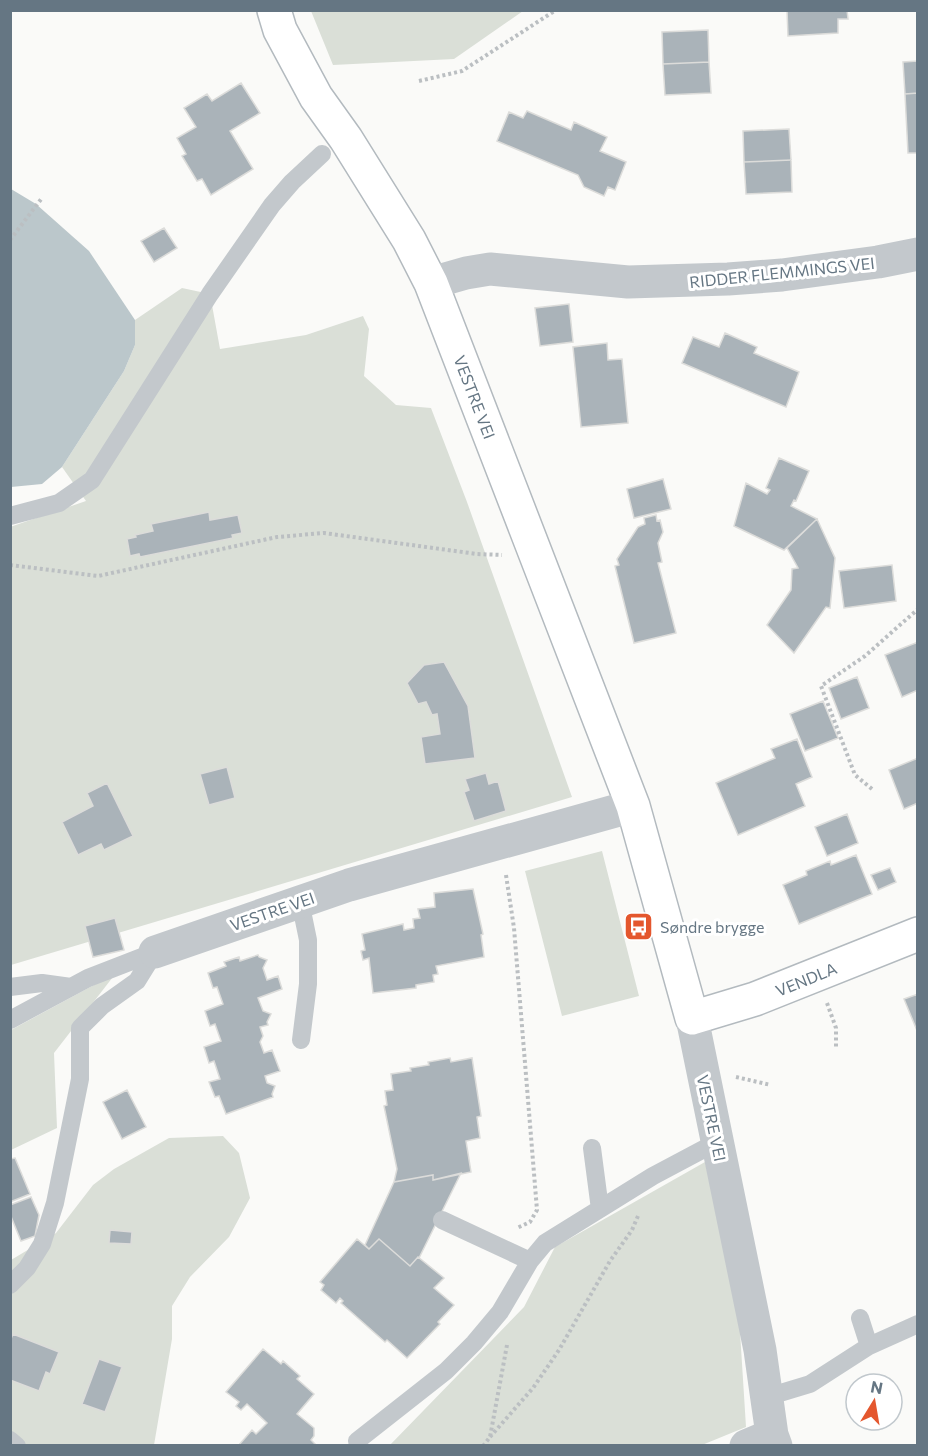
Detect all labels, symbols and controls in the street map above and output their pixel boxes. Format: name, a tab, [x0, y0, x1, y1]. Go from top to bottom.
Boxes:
street label: RIDDER FLEMMINGS VEI	[688, 253, 876, 291]
street label: VESTRE VEI	[450, 352, 500, 442]
street label: VESTRE VEI	[227, 888, 317, 934]
bus stop icon: Søndre brygge	[623, 910, 655, 942]
place label: Søndre brygge	[660, 917, 765, 936]
street label: VENDLA	[773, 958, 839, 1000]
street label: VESTRE VEI	[694, 1073, 730, 1163]
north arrow	[844, 1372, 904, 1432]
text: N	[869, 1376, 885, 1397]

